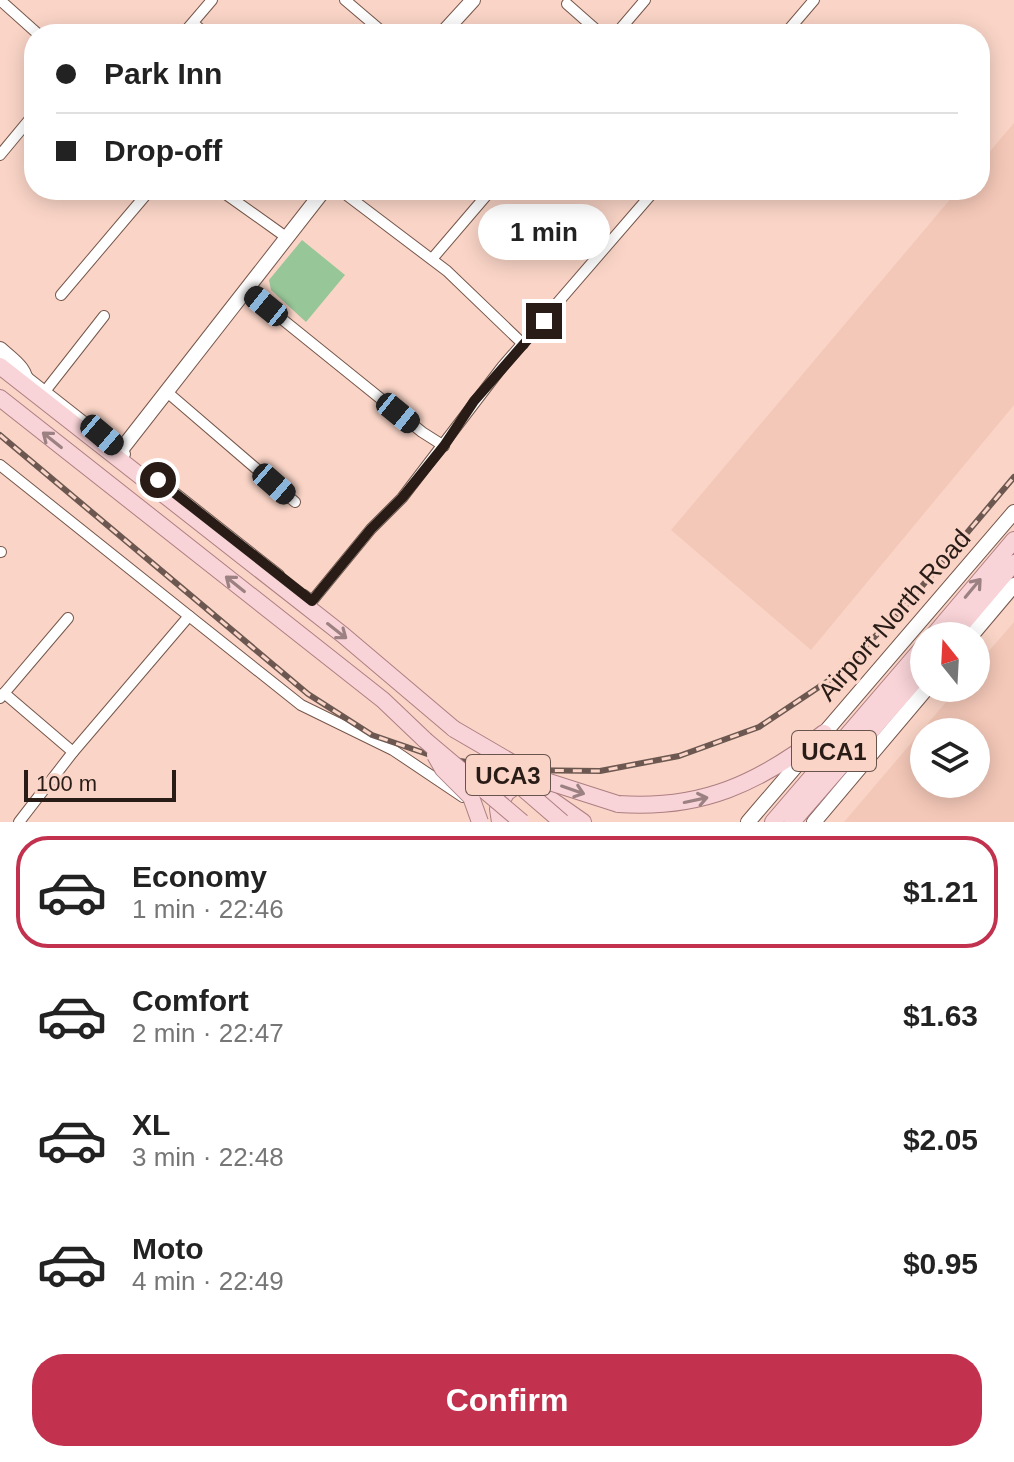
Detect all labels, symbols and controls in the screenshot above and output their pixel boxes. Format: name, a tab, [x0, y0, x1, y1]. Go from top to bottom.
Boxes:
text: Park Inn	[104, 57, 222, 90]
text: Drop-off	[104, 134, 222, 167]
callout: 1 min	[478, 205, 610, 261]
text: 1 min	[510, 217, 578, 247]
car	[240, 282, 292, 330]
route end	[526, 303, 562, 339]
car	[372, 389, 424, 437]
car	[76, 410, 128, 460]
one-way arrow	[42, 431, 63, 449]
car	[248, 459, 300, 509]
route start	[140, 462, 176, 498]
street label: Airport North Road	[812, 523, 976, 707]
one-way arrow	[225, 576, 246, 593]
one-way arrow	[964, 578, 982, 599]
one-way arrow	[326, 622, 347, 639]
north arrow	[910, 622, 990, 702]
map controls	[910, 622, 990, 798]
button: layers	[910, 718, 990, 798]
road number: UCA1	[792, 731, 876, 771]
road number: UCA3	[466, 755, 550, 795]
scale bar	[24, 766, 176, 802]
text: 100 m	[36, 771, 97, 796]
one-way arrow	[560, 784, 585, 799]
one-way arrow	[682, 792, 708, 807]
icon: car	[36, 856, 108, 928]
text: Economy	[132, 860, 267, 893]
text: $1.21	[903, 875, 978, 908]
text: 1 min · 22:46	[132, 894, 284, 924]
icon: car	[36, 980, 108, 1052]
text: Comfort	[132, 984, 249, 1017]
text: $1.63	[903, 999, 978, 1032]
text: 2 min · 22:47	[132, 1018, 284, 1048]
icon: car	[36, 1104, 108, 1176]
text: XL	[132, 1108, 170, 1141]
text: $2.05	[903, 1123, 978, 1156]
text: 3 min · 22:48	[132, 1142, 284, 1172]
icon: car	[36, 1228, 108, 1300]
text: Moto	[132, 1232, 204, 1265]
text: $0.95	[903, 1247, 978, 1280]
text: 4 min · 22:49	[132, 1266, 284, 1296]
button: Confirm	[32, 1354, 982, 1446]

